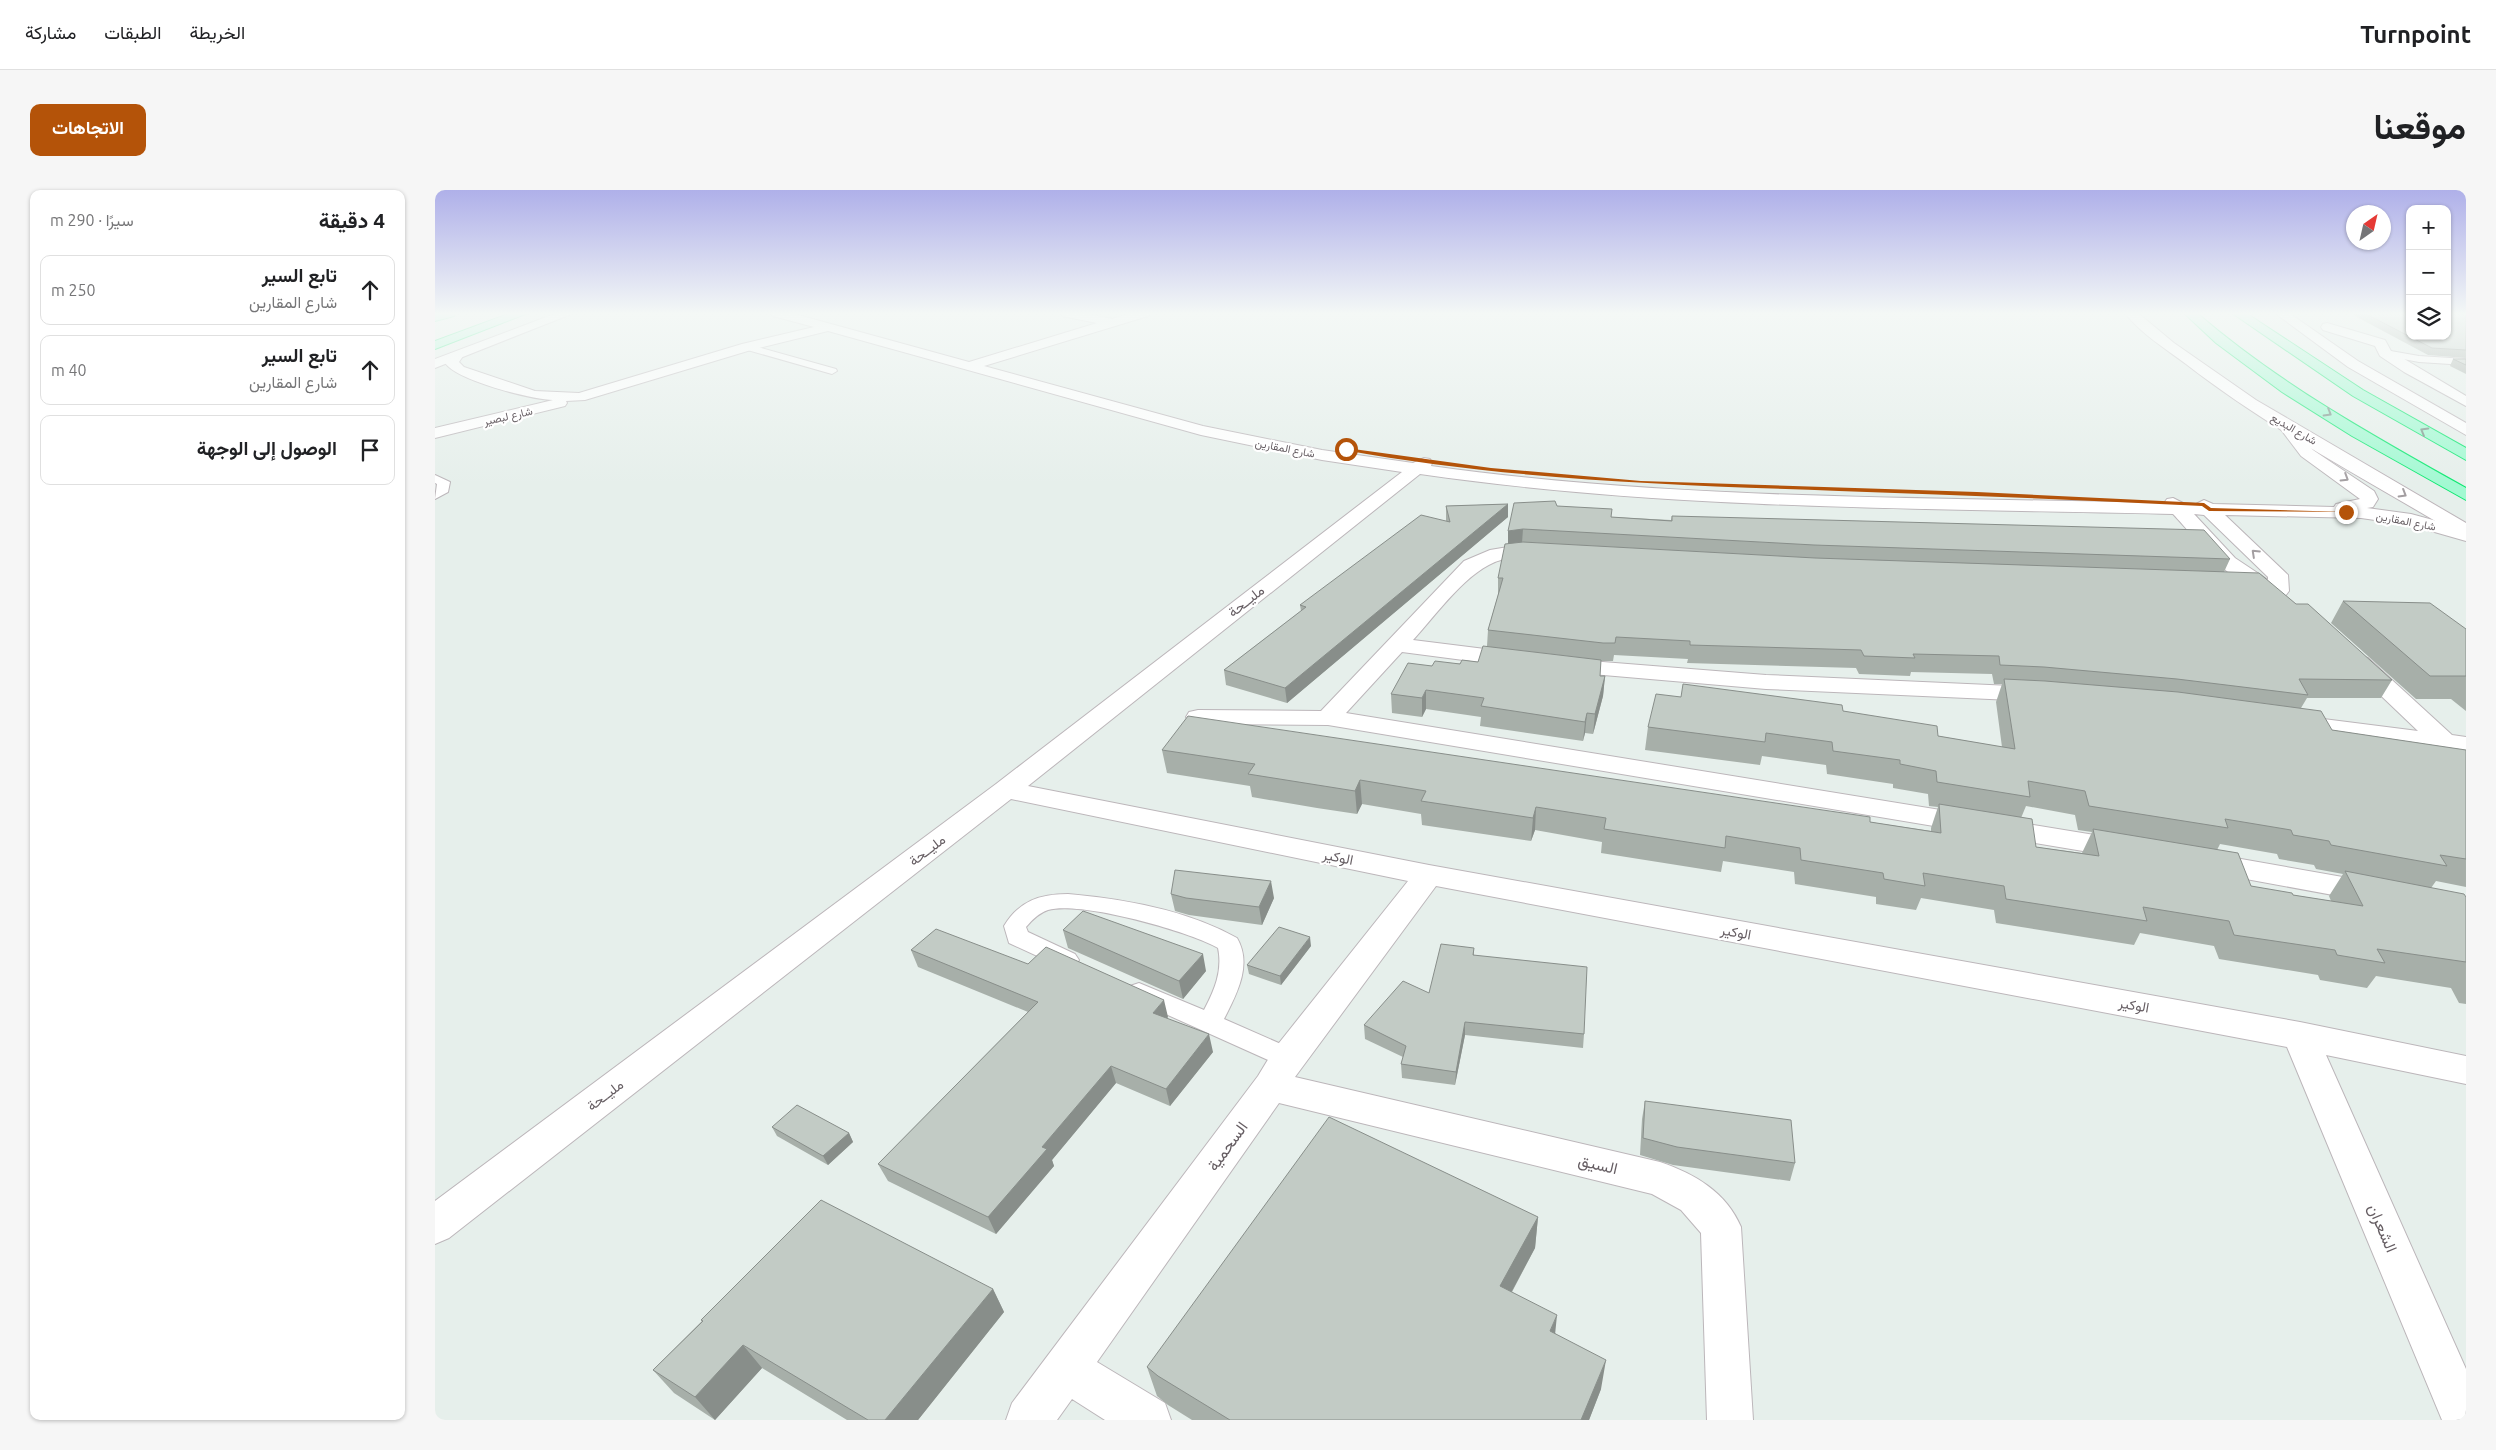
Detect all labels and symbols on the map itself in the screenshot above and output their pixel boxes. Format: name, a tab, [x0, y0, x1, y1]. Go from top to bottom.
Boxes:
north arrow	[2346, 205, 2391, 250]
street label: شارع لبصير	[481, 404, 534, 430]
one-way arrow	[2323, 407, 2332, 417]
street label: شارع البديع	[2268, 411, 2319, 449]
one-way arrow	[2420, 427, 2429, 437]
street label: شارع المقارين	[1254, 436, 1316, 462]
route start	[1335, 438, 1358, 461]
one-way arrow	[2339, 472, 2348, 482]
one-way arrow	[2398, 487, 2407, 497]
route end	[2335, 501, 2358, 524]
street label: شارع المقارين	[2375, 509, 2437, 535]
one-way arrow	[2251, 550, 2260, 559]
street label: مليــحة	[1225, 582, 1267, 620]
street label: مليــحة	[906, 831, 948, 869]
street label: الوكير	[1320, 846, 1355, 869]
street label: الوكير	[1718, 921, 1752, 944]
street label: الوكير	[2116, 994, 2150, 1017]
street label: مليــحة	[584, 1076, 626, 1114]
street label: السحمية	[1203, 1118, 1252, 1175]
street label: السيق	[1576, 1151, 1620, 1179]
street label: الشعران	[2363, 1201, 2401, 1256]

